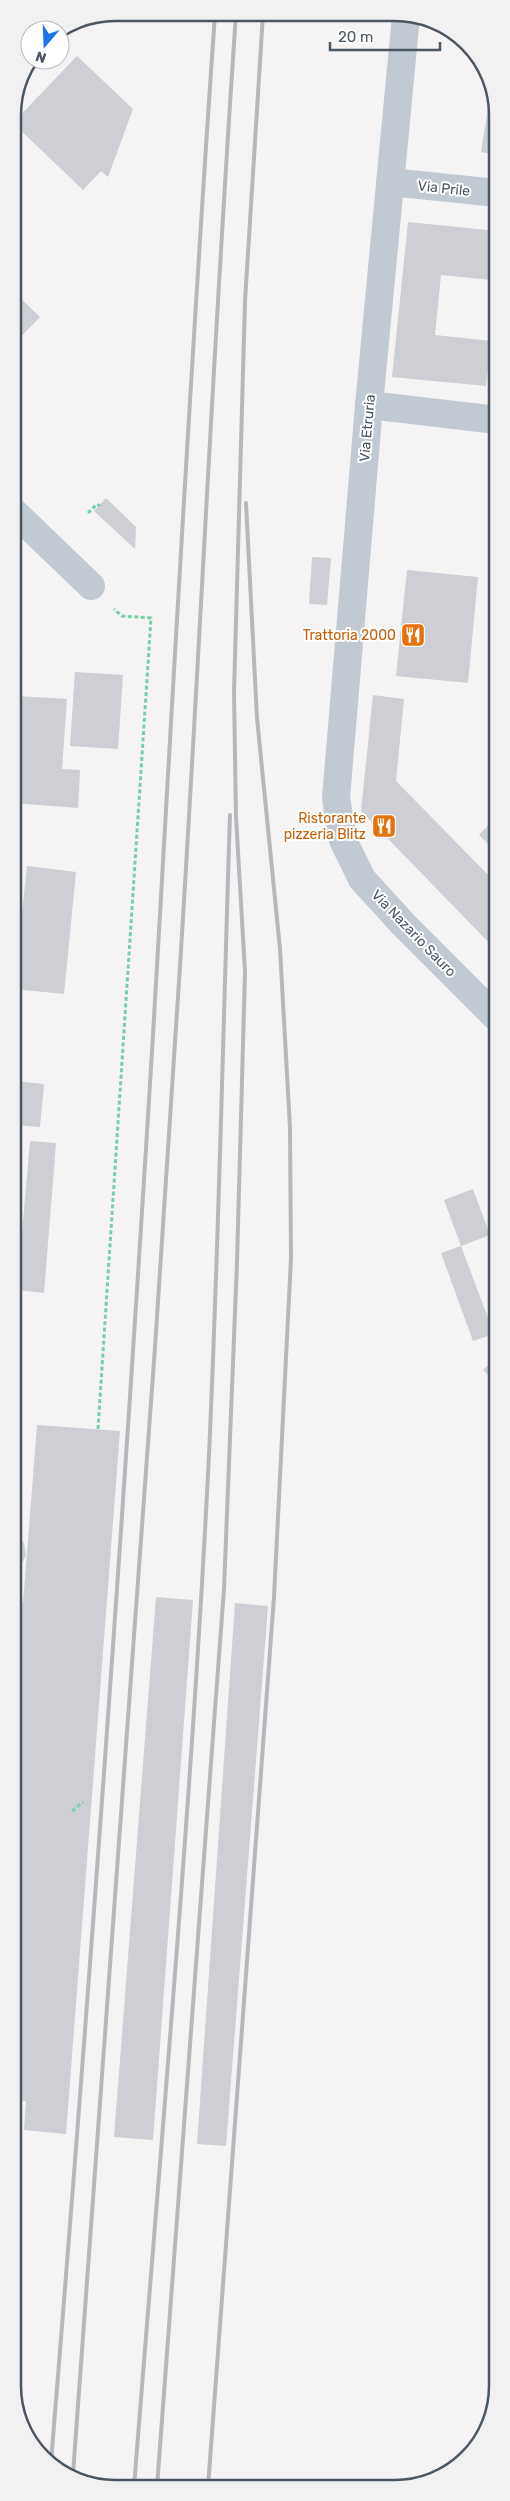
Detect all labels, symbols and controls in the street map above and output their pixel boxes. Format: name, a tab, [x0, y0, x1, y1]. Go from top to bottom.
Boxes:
north arrow	[20, 20, 70, 70]
scale bar	[330, 20, 440, 52]
text: 20 m	[338, 28, 373, 46]
text: N	[33, 47, 48, 66]
street label: Via Prile	[417, 177, 471, 200]
street label: Via Etruria	[356, 394, 379, 462]
restaurant icon: Trattoria 2000	[400, 622, 426, 648]
place label: Trattoria 2000	[302, 627, 396, 644]
place label: Ristorante pizzeria Blitz	[284, 810, 366, 843]
restaurant icon: Ristorante pizzeria Blitz	[371, 813, 397, 839]
street label: Via Nazario Sauro	[368, 886, 459, 980]

